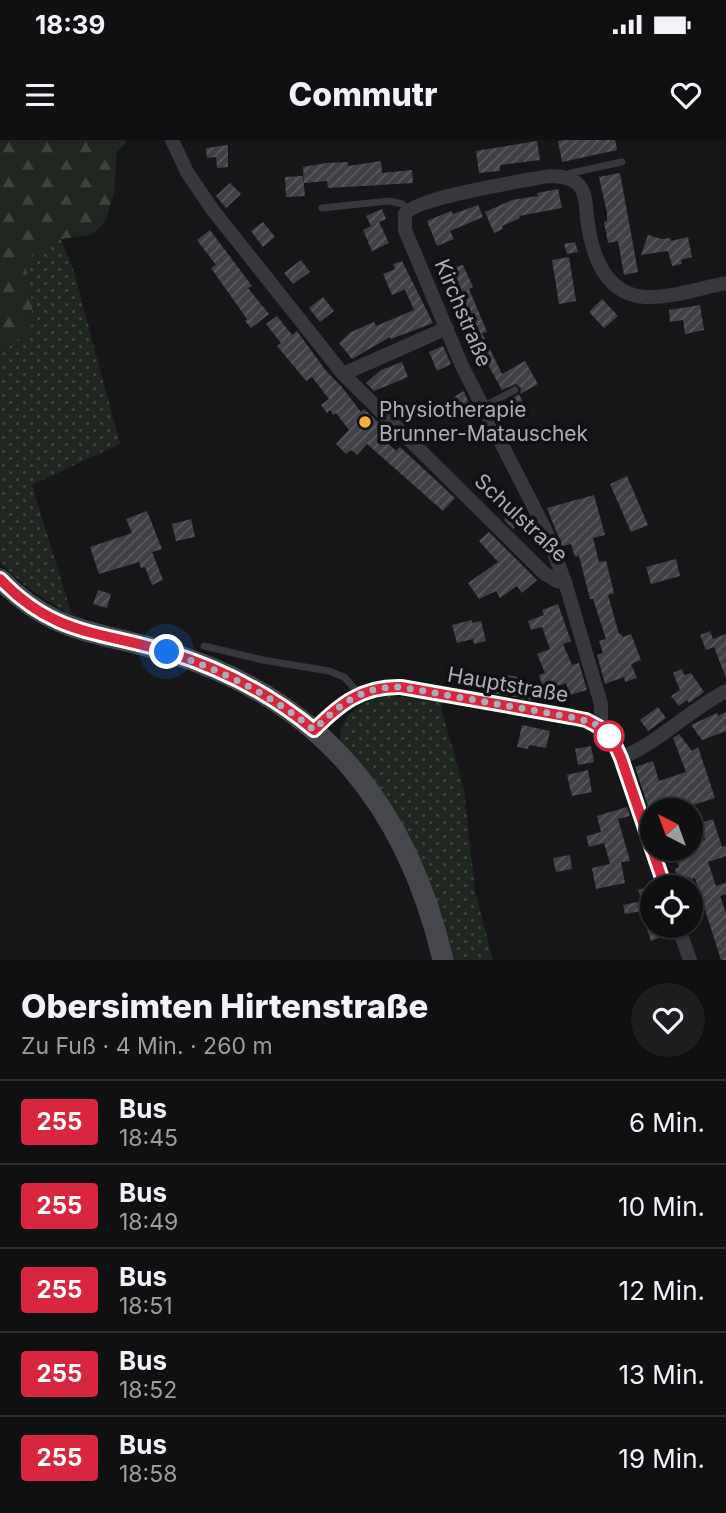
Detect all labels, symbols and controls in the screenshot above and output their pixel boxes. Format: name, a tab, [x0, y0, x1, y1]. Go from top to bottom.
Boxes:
text: 18:39	[35, 9, 105, 40]
text: Commutr	[289, 75, 437, 114]
icon: menu	[21, 76, 59, 114]
icon: heart	[667, 76, 705, 114]
street label: Kirchstraße	[430, 255, 497, 370]
place label: Physiotherapie Brunner-Matauschek	[379, 397, 589, 446]
marker: Physiotherapie Brunner-Matauschek	[357, 414, 373, 430]
street label: Schulstraße	[470, 468, 573, 567]
your location	[149, 634, 184, 669]
street label: Hauptstraße	[446, 662, 570, 707]
unlabelled marker	[594, 721, 624, 751]
north arrow	[640, 798, 704, 861]
map controls	[640, 798, 703, 938]
button: locate	[640, 875, 703, 938]
button: heart	[631, 983, 705, 1057]
text: Obersimten Hirtenstraße	[21, 986, 428, 1026]
text: Zu Fuß · 4 Min. · 260 m	[21, 1032, 273, 1060]
text: Bus	[119, 1093, 167, 1124]
text: 255	[37, 1107, 82, 1136]
text: 6 Min.	[629, 1107, 705, 1138]
text: 18:45	[119, 1124, 178, 1152]
text: Bus	[119, 1177, 167, 1208]
text: 255	[37, 1191, 82, 1220]
text: 10 Min.	[618, 1191, 705, 1222]
text: 18:49	[119, 1208, 178, 1236]
text: Bus	[119, 1261, 167, 1292]
text: 255	[37, 1275, 82, 1304]
text: 12 Min.	[619, 1275, 705, 1306]
text: 18:51	[119, 1292, 173, 1320]
text: Bus	[119, 1345, 167, 1376]
text: 255	[37, 1359, 82, 1388]
text: 13 Min.	[618, 1359, 705, 1390]
text: 18:52	[119, 1376, 177, 1404]
text: Bus	[119, 1429, 167, 1460]
text: 255	[37, 1443, 82, 1472]
text: 19 Min.	[618, 1443, 705, 1474]
text: 18:58	[119, 1460, 177, 1488]

